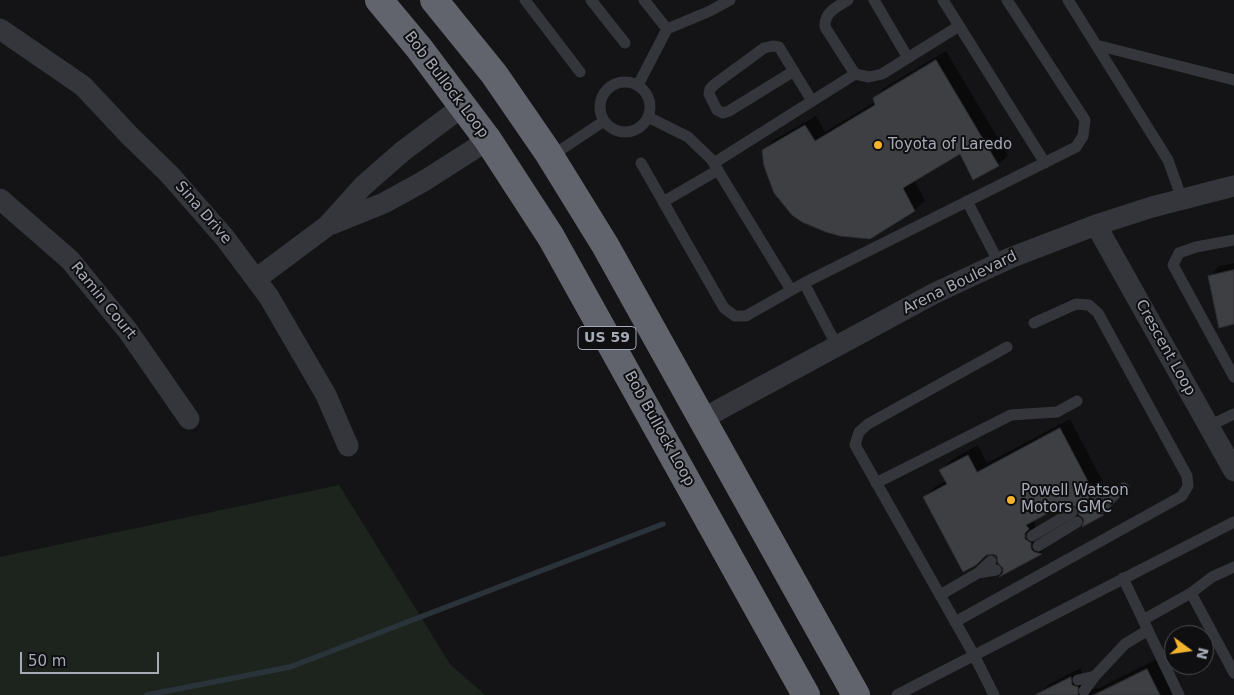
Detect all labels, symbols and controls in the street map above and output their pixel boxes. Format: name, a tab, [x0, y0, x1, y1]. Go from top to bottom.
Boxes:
street label: Bob Bullock Loop	[400, 28, 492, 142]
place label: Toyota of Laredo	[888, 136, 1012, 154]
marker: Toyota of Laredo	[872, 139, 884, 151]
street label: Sina Drive	[171, 178, 235, 248]
street label: Arena Boulevard	[900, 248, 1020, 318]
street label: Ramin Court	[67, 259, 139, 343]
street label: Crescent Loop	[1131, 297, 1199, 399]
road number: US 59	[578, 326, 636, 349]
street label: Bob Bullock Loop	[620, 368, 698, 490]
place label: Powell Watson Motors GMC	[1021, 482, 1129, 517]
marker: Powell Watson Motors GMC	[1005, 494, 1017, 506]
north arrow	[1164, 625, 1214, 675]
scale bar	[22, 642, 161, 674]
text: N	[1193, 646, 1212, 661]
text: 50 m	[28, 652, 66, 670]

